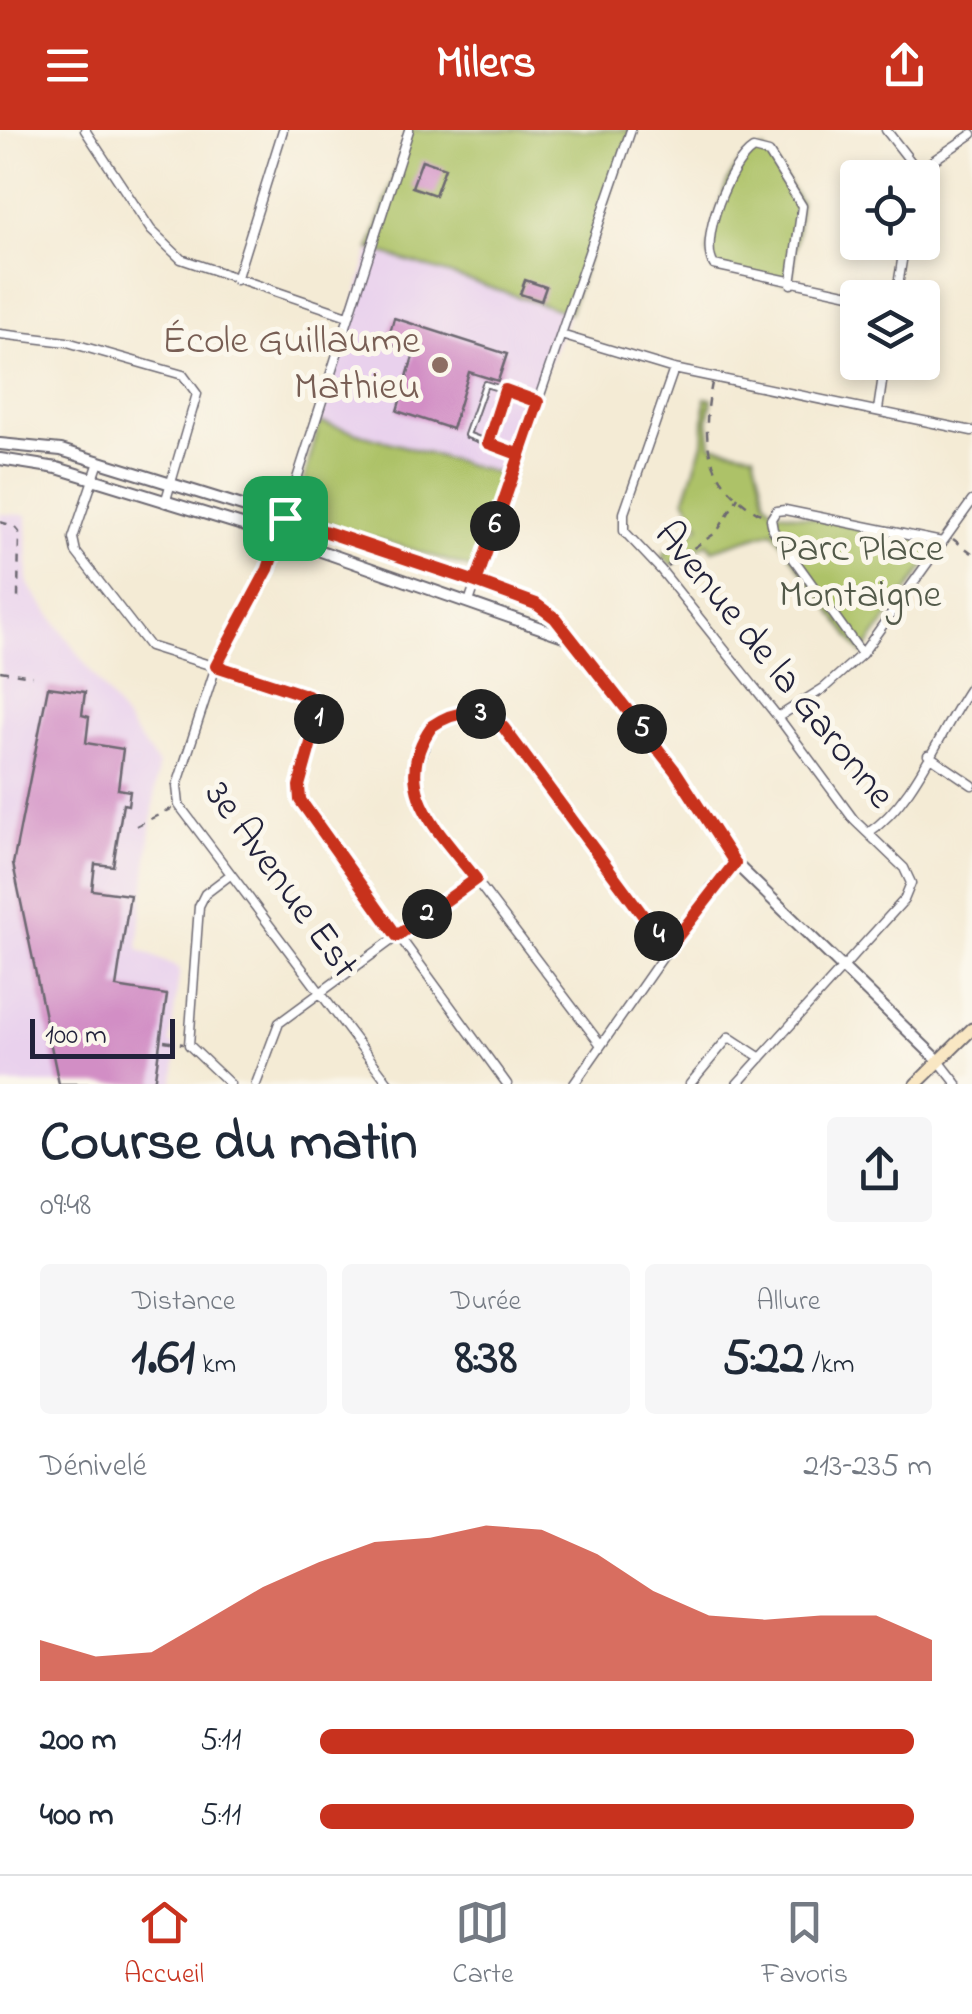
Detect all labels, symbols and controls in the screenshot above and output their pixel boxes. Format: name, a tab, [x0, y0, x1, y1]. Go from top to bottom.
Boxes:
text: Milers	[436, 32, 536, 98]
icon: menu	[40, 38, 95, 93]
icon: share	[877, 38, 932, 93]
map controls	[840, 160, 940, 380]
button: locate	[840, 160, 940, 260]
button: layers	[840, 280, 940, 380]
place label: École Guillaume Mathieu	[162, 313, 420, 418]
marker: École Guillaume Mathieu	[429, 354, 451, 376]
pin	[243, 476, 328, 561]
icon: arrive	[258, 491, 313, 546]
pin: 6	[470, 501, 520, 551]
text: 6	[489, 505, 501, 546]
street label: Avenue de la Garonne	[638, 509, 908, 823]
park label: Parc Place Montaigne	[776, 521, 944, 626]
pin: 3	[456, 689, 506, 739]
text: 3	[475, 693, 487, 734]
pin: 1	[294, 694, 344, 744]
text: 1	[315, 698, 323, 739]
pin: 5	[617, 704, 667, 754]
text: 5	[634, 708, 650, 749]
street label: 3e Avenue Est	[188, 770, 372, 992]
pin: 2	[402, 889, 452, 939]
text: 2	[420, 893, 434, 934]
pin: 4	[634, 911, 684, 961]
text: 4	[653, 915, 665, 956]
scale bar	[30, 1014, 175, 1058]
text: 100 m	[45, 1016, 107, 1057]
text: Course du matin	[40, 1105, 417, 1185]
button: share	[827, 1117, 932, 1222]
text: 09:48	[40, 1183, 91, 1230]
text: Distance	[132, 1282, 235, 1323]
text: Durée	[451, 1282, 521, 1323]
text: Allure	[756, 1282, 820, 1323]
text: 1.61	[131, 1323, 195, 1396]
text: 8:38	[455, 1323, 517, 1396]
text: 5:22	[722, 1323, 805, 1396]
text: km	[195, 1345, 236, 1386]
text: /km	[805, 1345, 854, 1386]
text: Dénivelé	[40, 1444, 147, 1491]
text: 213–235 m	[803, 1444, 932, 1491]
text: 200 m	[40, 1718, 116, 1765]
text: 5:11	[200, 1718, 241, 1765]
text: 400 m	[40, 1793, 114, 1840]
text: 5:11	[200, 1793, 241, 1840]
tab: Accueil	[124, 1895, 204, 1996]
tab: Carte	[452, 1895, 513, 1996]
tab: Favoris	[761, 1895, 848, 1996]

